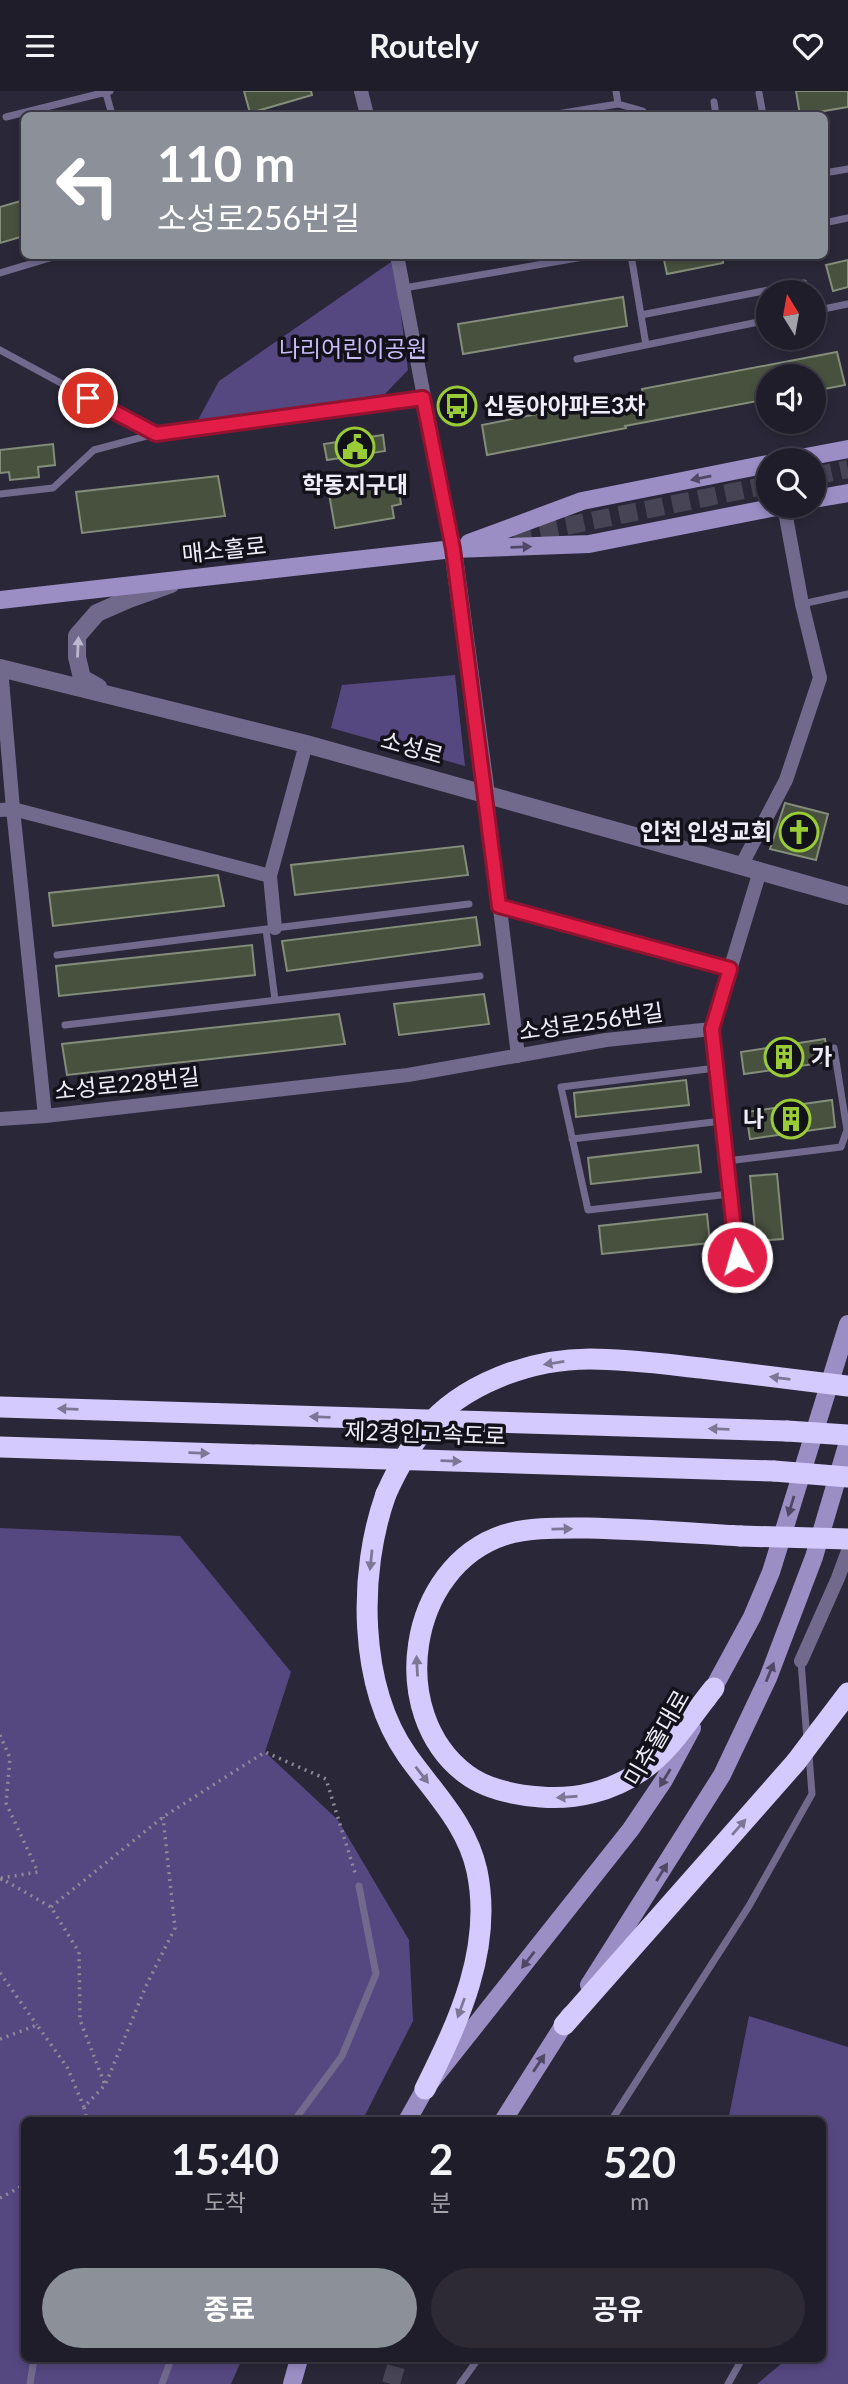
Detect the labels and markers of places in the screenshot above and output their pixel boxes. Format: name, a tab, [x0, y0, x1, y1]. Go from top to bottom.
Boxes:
pin	[58, 368, 118, 428]
bus stop icon: 신동아아파트3차	[436, 385, 478, 427]
place label: 신동아아파트3차	[484, 391, 645, 419]
public building icon: 학동지구대	[334, 426, 376, 468]
place label: 학동지구대	[302, 470, 408, 498]
church icon: 인천 인성교회	[778, 811, 820, 853]
place label: 인천 인성교회	[639, 817, 772, 845]
building icon: 가	[763, 1036, 805, 1078]
place label: 가	[811, 1042, 832, 1070]
building icon: 나	[770, 1098, 812, 1140]
place label: 나	[743, 1104, 764, 1132]

